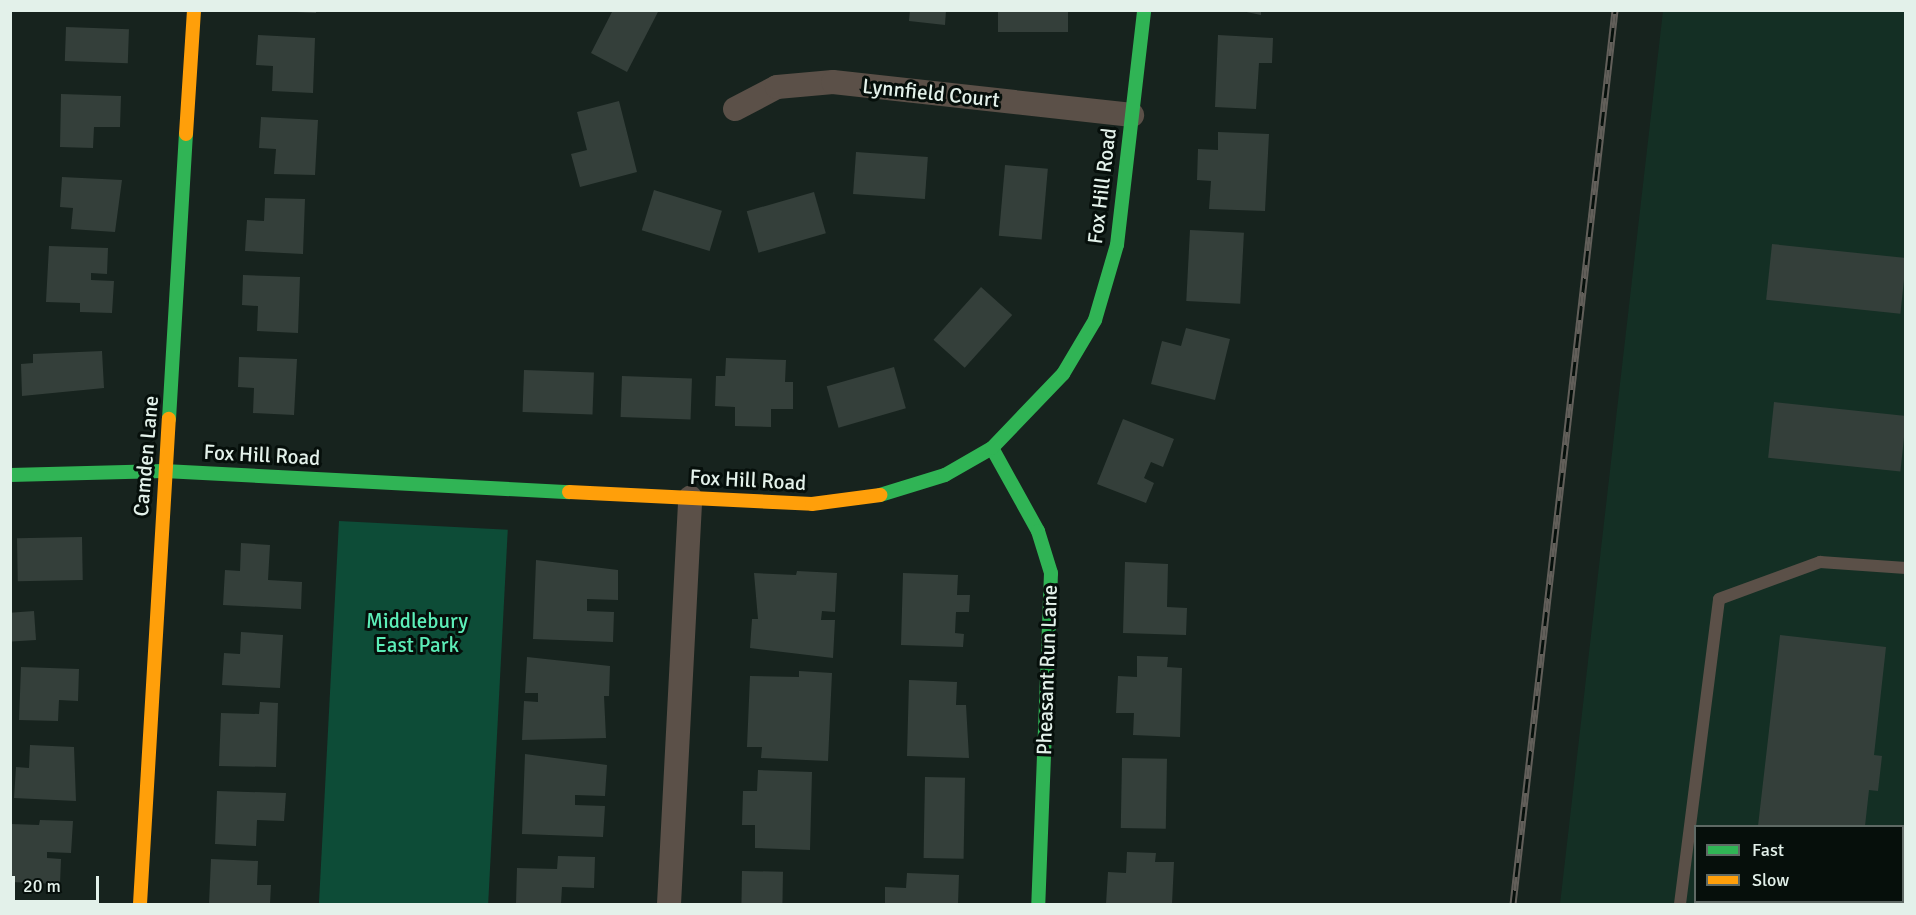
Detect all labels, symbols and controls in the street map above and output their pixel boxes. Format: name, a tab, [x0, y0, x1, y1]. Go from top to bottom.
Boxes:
street label: Lynnfield Court	[861, 73, 1001, 113]
street label: Fox Hill Road	[1082, 127, 1122, 245]
street label: Camden Lane	[128, 395, 164, 517]
street label: Fox Hill Road	[203, 439, 321, 471]
street label: Fox Hill Road	[689, 464, 807, 496]
street label: Pheasant Run Lane	[1031, 584, 1063, 756]
park label: Middlebury East Park	[366, 608, 468, 658]
legend	[1694, 825, 1904, 903]
text: Fast	[1752, 839, 1784, 861]
scale bar	[15, 864, 102, 902]
text: Slow	[1752, 869, 1789, 891]
text: 20 m	[23, 875, 61, 897]

